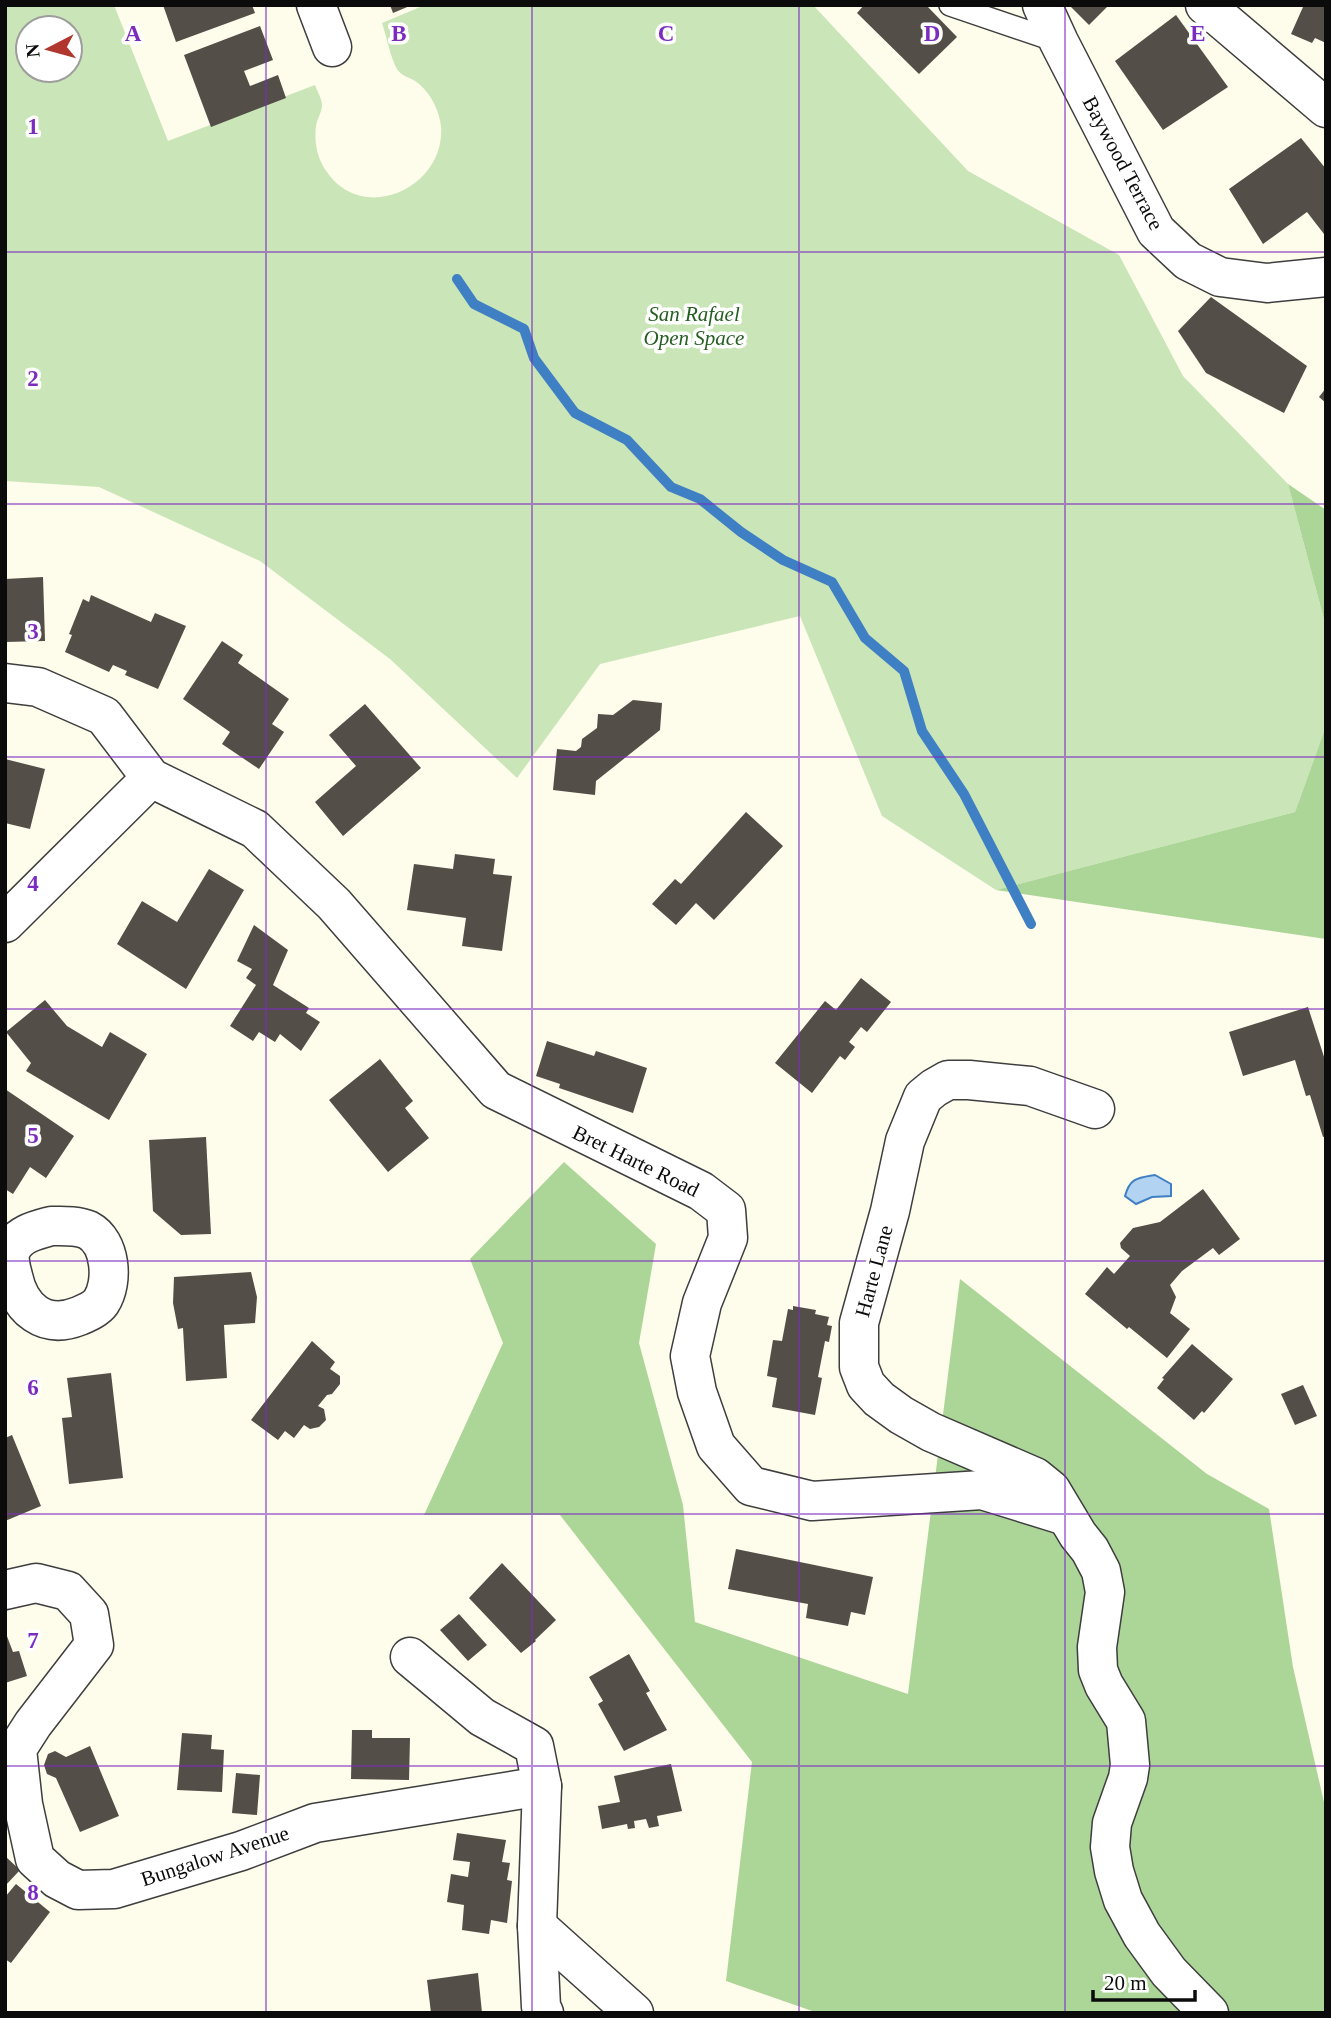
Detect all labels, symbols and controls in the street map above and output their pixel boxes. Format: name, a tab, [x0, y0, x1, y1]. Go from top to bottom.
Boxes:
north arrow	[14, 14, 84, 84]
text: A	[125, 21, 142, 46]
text: B	[391, 21, 407, 46]
text: C	[658, 21, 674, 46]
text: D	[924, 21, 940, 46]
text: E	[1190, 21, 1206, 46]
text: N	[21, 43, 44, 59]
street label: Baywood Terrace	[1078, 92, 1168, 234]
text: 1	[27, 114, 39, 139]
park label: San Rafael Open Space	[644, 302, 744, 350]
text: 2	[27, 366, 39, 391]
text: 3	[27, 619, 39, 644]
text: 4	[27, 871, 39, 896]
street label: Bret Harte Road	[569, 1120, 704, 1202]
text: 5	[27, 1123, 39, 1148]
street label: Harte Lane	[850, 1223, 898, 1319]
text: 6	[27, 1375, 39, 1400]
text: 7	[27, 1628, 39, 1653]
street label: Bungalow Avenue	[138, 1821, 292, 1891]
text: 8	[27, 1880, 39, 1905]
scale bar	[1093, 1958, 1194, 2002]
text: 20 m	[1104, 1971, 1147, 1995]

